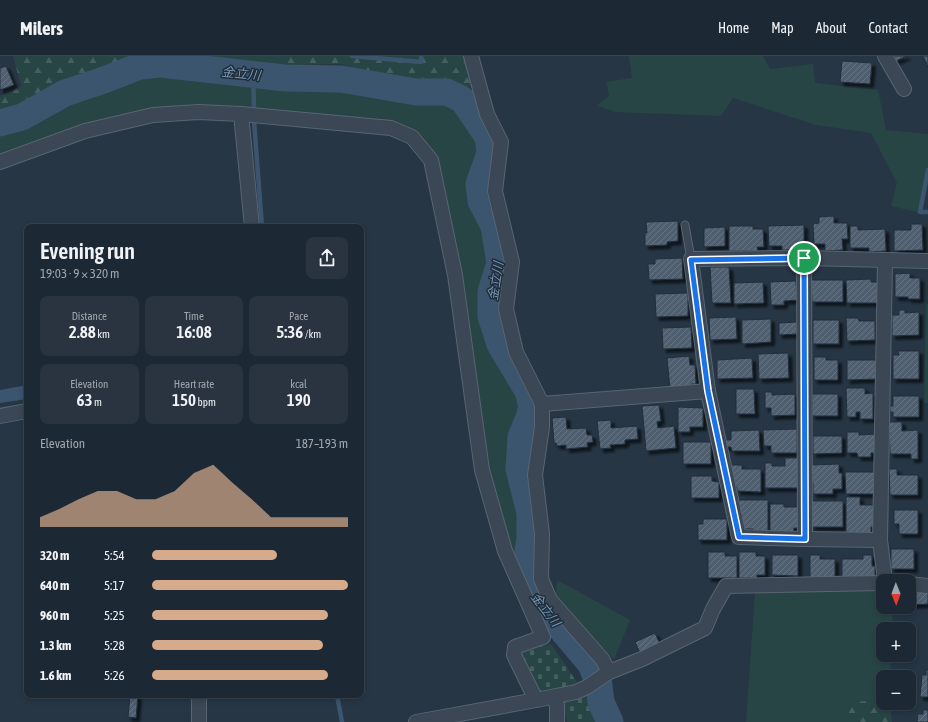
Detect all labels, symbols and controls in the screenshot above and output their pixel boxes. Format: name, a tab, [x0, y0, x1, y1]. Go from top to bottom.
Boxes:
text: Milers	[20, 17, 63, 39]
text: Home	[718, 20, 749, 36]
text: Map	[771, 20, 794, 36]
text: About	[816, 20, 847, 36]
text: Contact	[869, 20, 908, 36]
water label: 金立川	[221, 64, 263, 83]
button: share	[306, 237, 348, 279]
text: Evening run	[40, 238, 135, 264]
pin	[787, 241, 821, 275]
icon: arrive	[793, 247, 815, 269]
water label: 金立川	[485, 259, 506, 302]
text: 19:03 · 9 × 320 m	[40, 266, 119, 281]
text: Distance	[72, 310, 107, 322]
text: Time	[184, 310, 204, 322]
text: Pace	[289, 310, 308, 322]
text: 2.88	[69, 322, 96, 342]
text: 16:08	[176, 322, 212, 342]
text: 5:36	[276, 322, 303, 342]
text: km	[96, 328, 110, 340]
text: /km	[303, 328, 321, 340]
text: Elevation	[70, 378, 108, 390]
text: Heart rate	[174, 378, 214, 390]
text: kcal	[290, 378, 307, 390]
text: 63	[77, 390, 93, 410]
text: 150	[172, 390, 196, 410]
text: 190	[287, 390, 311, 410]
text: m	[93, 396, 102, 408]
text: bpm	[196, 396, 216, 408]
text: Elevation	[40, 436, 85, 451]
text: 187–193 m	[296, 436, 348, 451]
text: 320 m	[40, 548, 69, 563]
text: 5:54	[104, 548, 125, 563]
north arrow	[876, 574, 916, 614]
map controls	[876, 574, 916, 710]
text: 640 m	[40, 578, 69, 593]
text: 5:17	[104, 578, 125, 593]
water label: 金立川	[528, 589, 565, 631]
text: 960 m	[40, 608, 69, 623]
text: 5:25	[104, 608, 125, 623]
button: +	[876, 622, 916, 662]
text: 1.3 km	[40, 638, 71, 653]
text: 5:28	[104, 638, 125, 653]
text: 1.6 km	[40, 668, 71, 683]
text: 5:26	[104, 668, 125, 683]
button: −	[876, 670, 916, 710]

